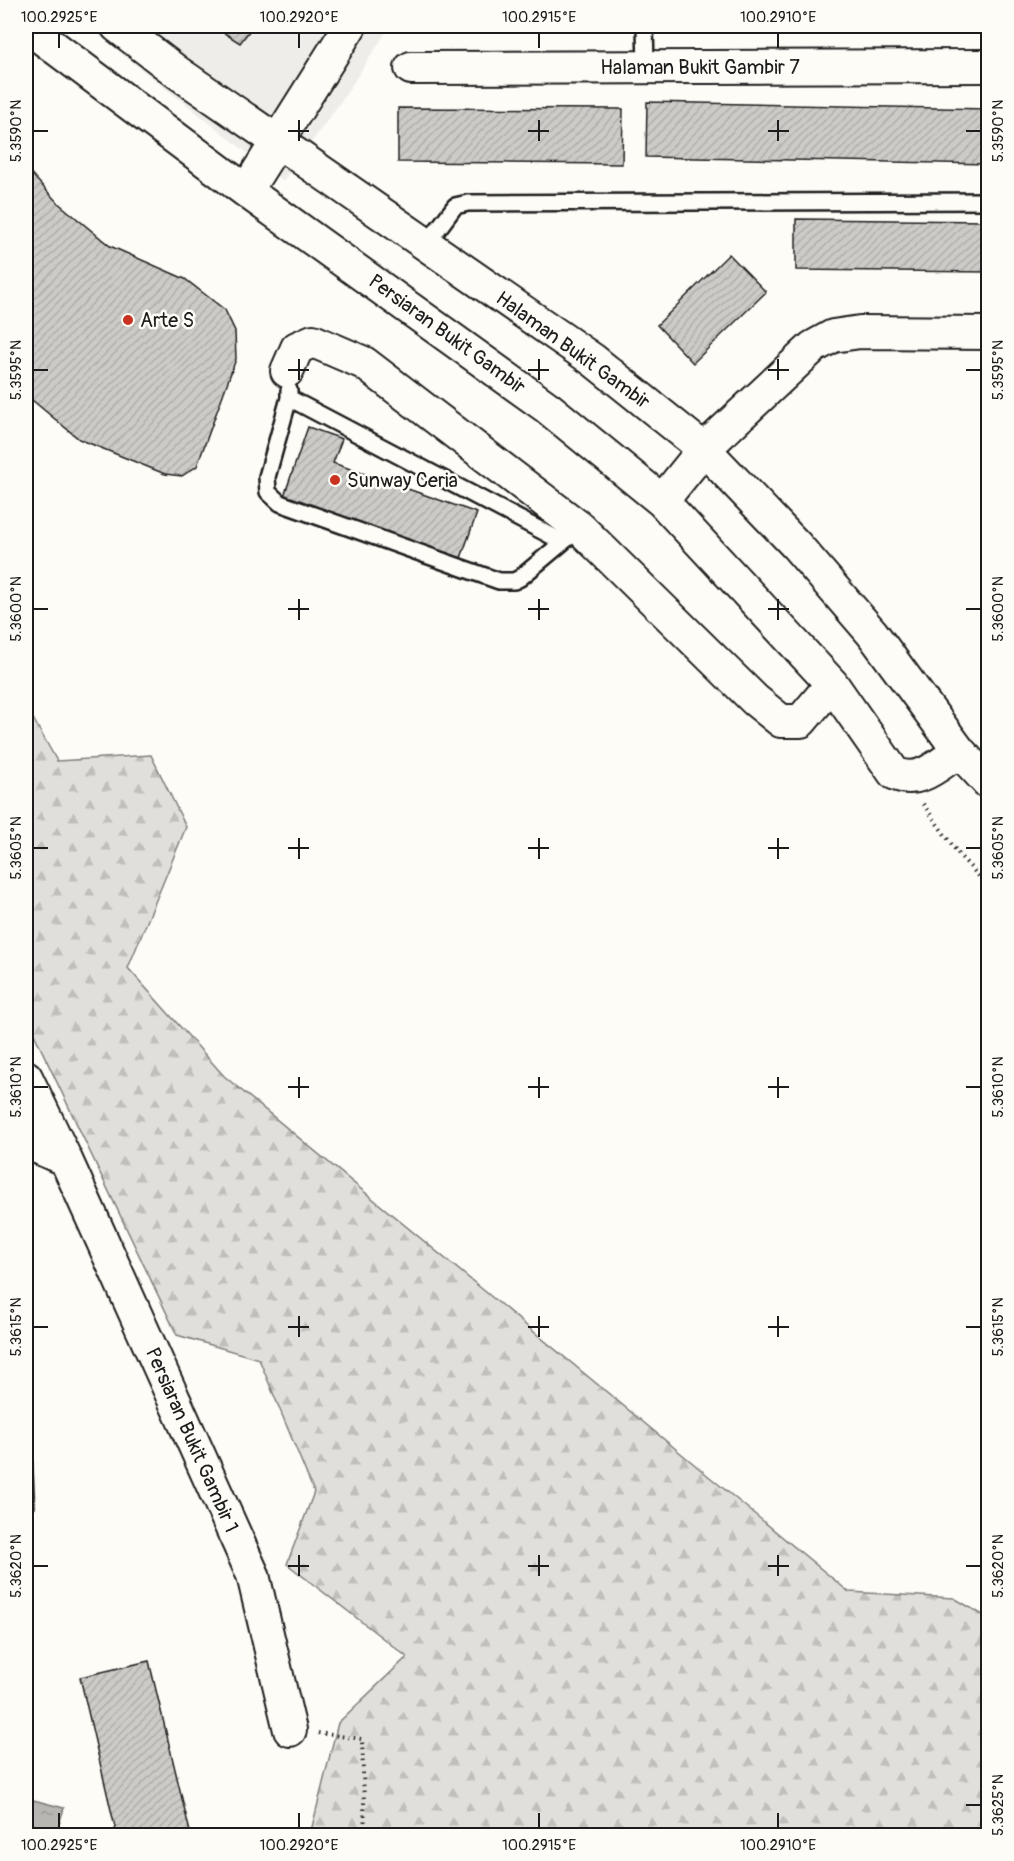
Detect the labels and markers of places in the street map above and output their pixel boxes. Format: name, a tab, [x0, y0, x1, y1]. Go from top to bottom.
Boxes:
place label: Arte S	[140, 308, 194, 333]
marker: Arte S	[121, 313, 135, 327]
place label: Sunway Ceria	[347, 468, 458, 493]
marker: Sunway Ceria	[328, 473, 342, 487]

